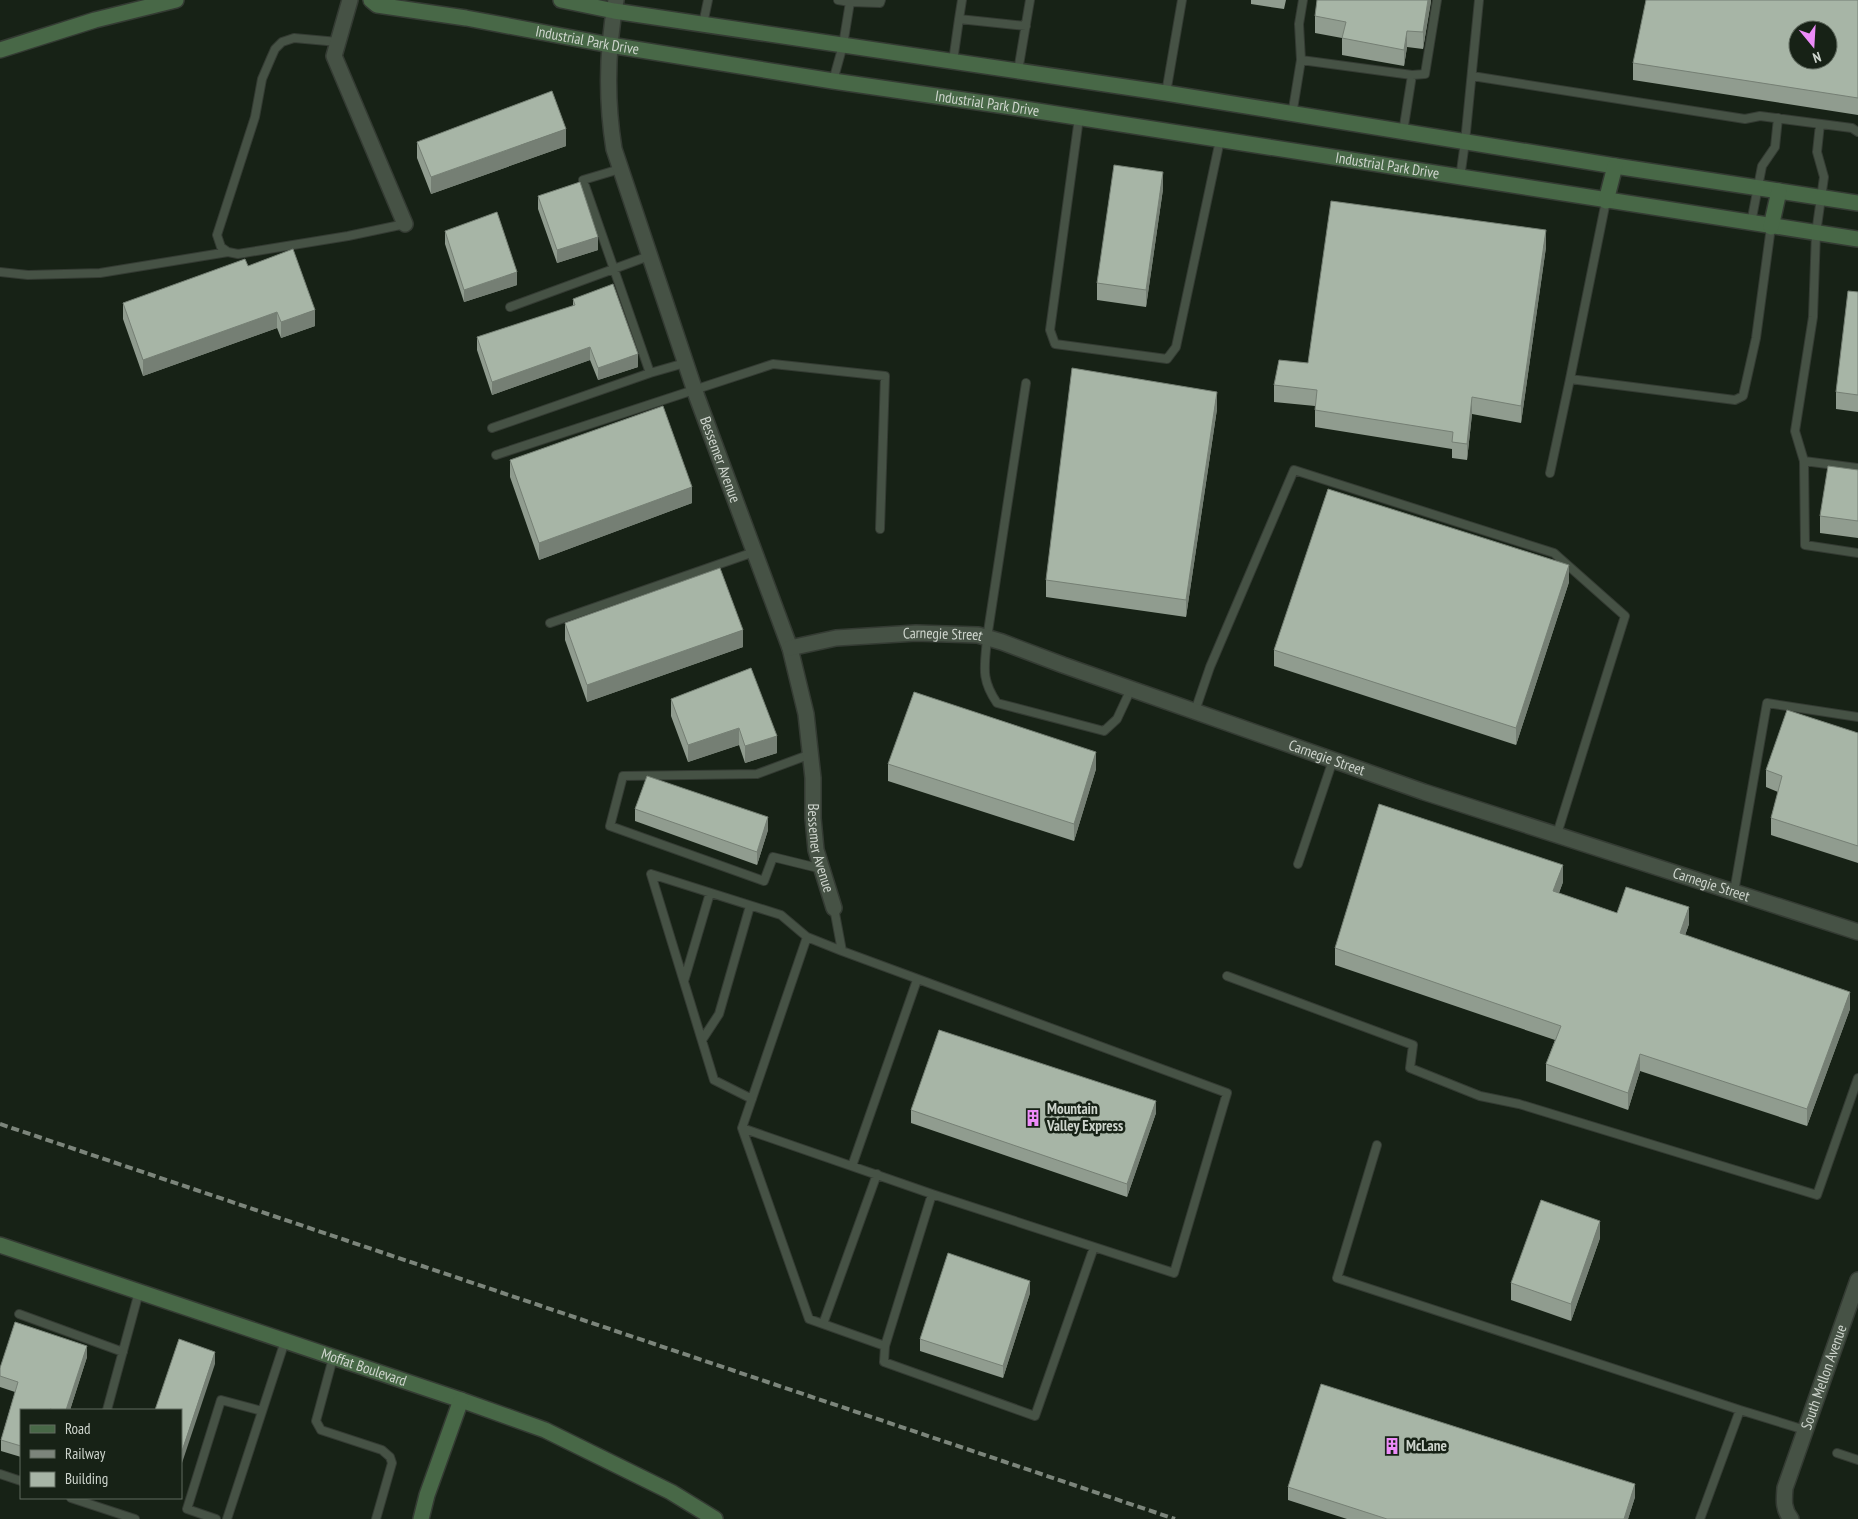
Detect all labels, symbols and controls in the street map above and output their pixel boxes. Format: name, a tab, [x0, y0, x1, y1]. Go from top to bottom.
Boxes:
north arrow	[1788, 20, 1838, 70]
street label: Industrial Park Drive	[534, 21, 640, 59]
text: N	[1811, 48, 1823, 67]
street label: Industrial Park Drive	[934, 86, 1041, 120]
street label: Industrial Park Drive	[1334, 148, 1441, 183]
street label: Bessemer Avenue	[696, 414, 745, 505]
street label: Carnegie Street	[902, 623, 985, 645]
street label: Carnegie Street	[1286, 735, 1368, 779]
street label: Bessemer Avenue	[804, 804, 839, 895]
street label: Carnegie Street	[1671, 863, 1752, 905]
place label: Mountain Valley Express	[1046, 1099, 1123, 1135]
building icon: Mountain Valley Express	[1023, 1108, 1043, 1128]
street label: South Mellon Avenue	[1796, 1322, 1851, 1432]
street label: Moffat Boulevard	[319, 1344, 409, 1390]
legend	[20, 1409, 182, 1499]
text: Road	[65, 1419, 91, 1438]
building icon: McLane	[1382, 1436, 1402, 1456]
place label: McLane	[1406, 1436, 1447, 1455]
text: Railway	[65, 1444, 106, 1463]
text: Building	[65, 1469, 108, 1488]

